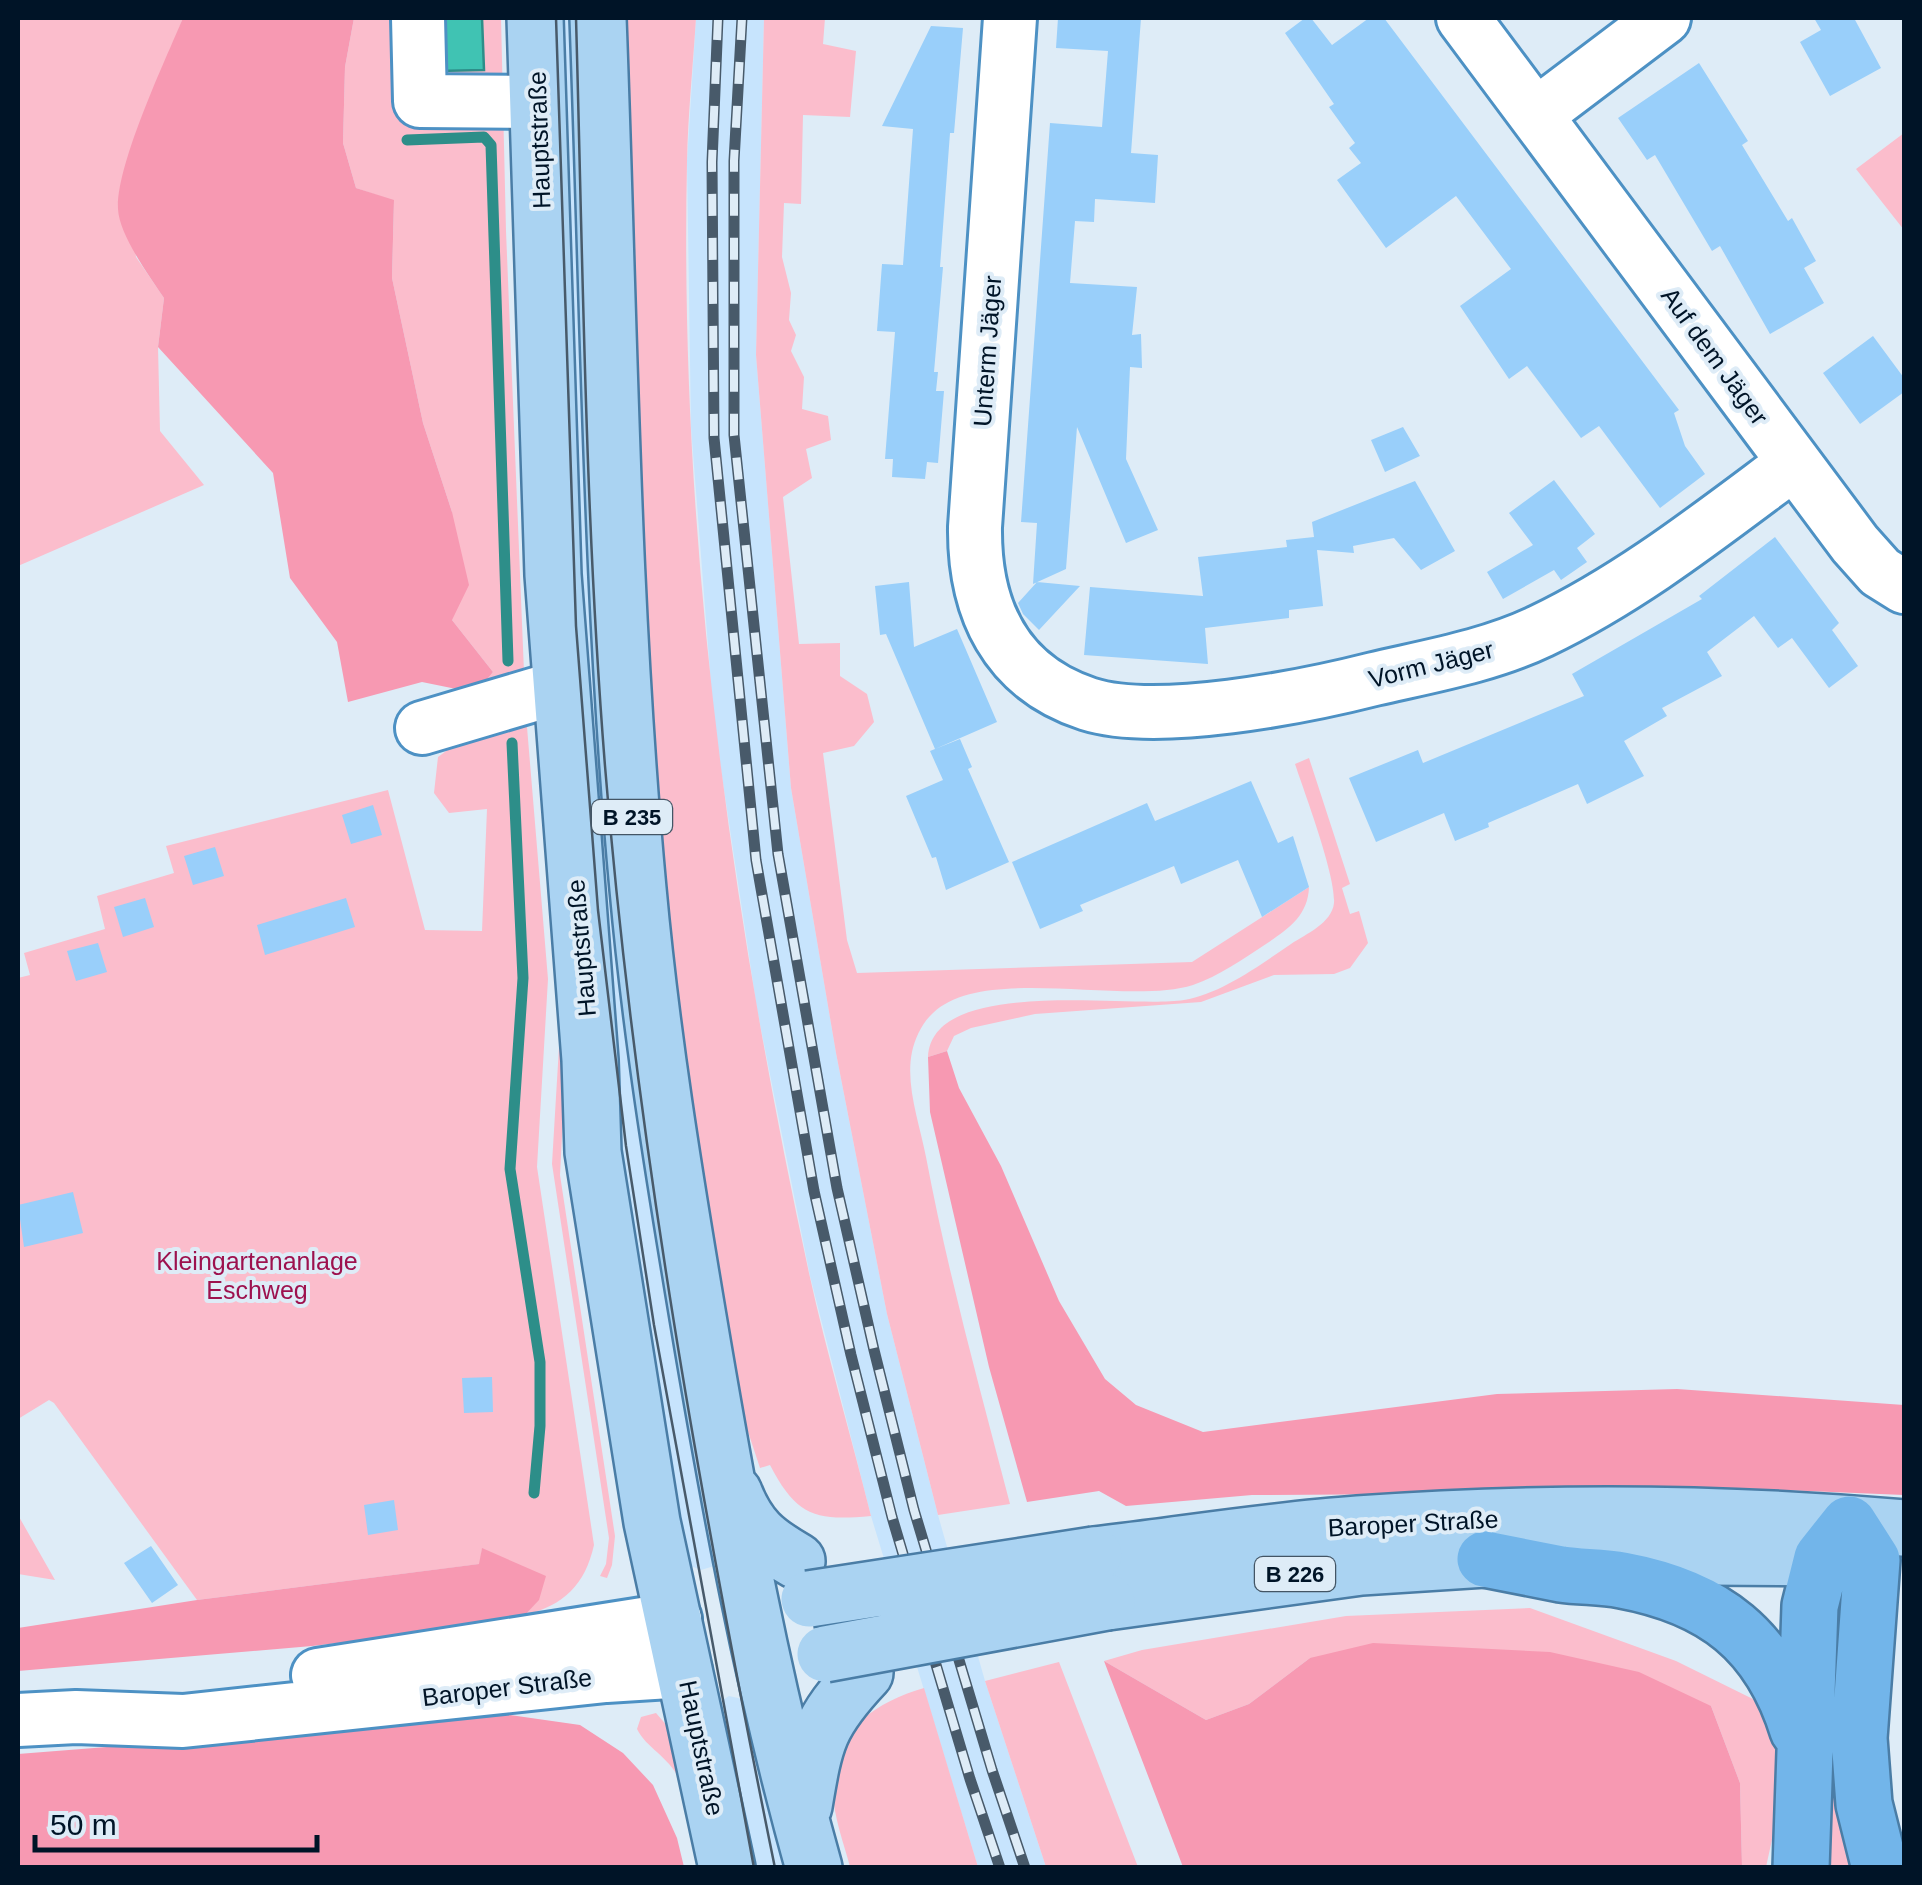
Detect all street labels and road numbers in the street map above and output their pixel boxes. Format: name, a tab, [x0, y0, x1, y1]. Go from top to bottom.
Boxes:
street label: Hauptstraße	[523, 71, 555, 209]
street label: Unterm Jäger	[968, 274, 1006, 428]
street label: Auf dem Jäger	[1656, 282, 1774, 430]
street label: Vorm Jäger	[1366, 635, 1496, 693]
road number: B 235	[592, 800, 672, 834]
street label: Hauptstraße	[561, 878, 601, 1018]
street label: Baroper Straße	[1327, 1505, 1499, 1541]
road number: B 226	[1255, 1557, 1335, 1591]
street label: Baroper Straße	[420, 1663, 594, 1711]
street label: Hauptstraße	[674, 1678, 730, 1818]

